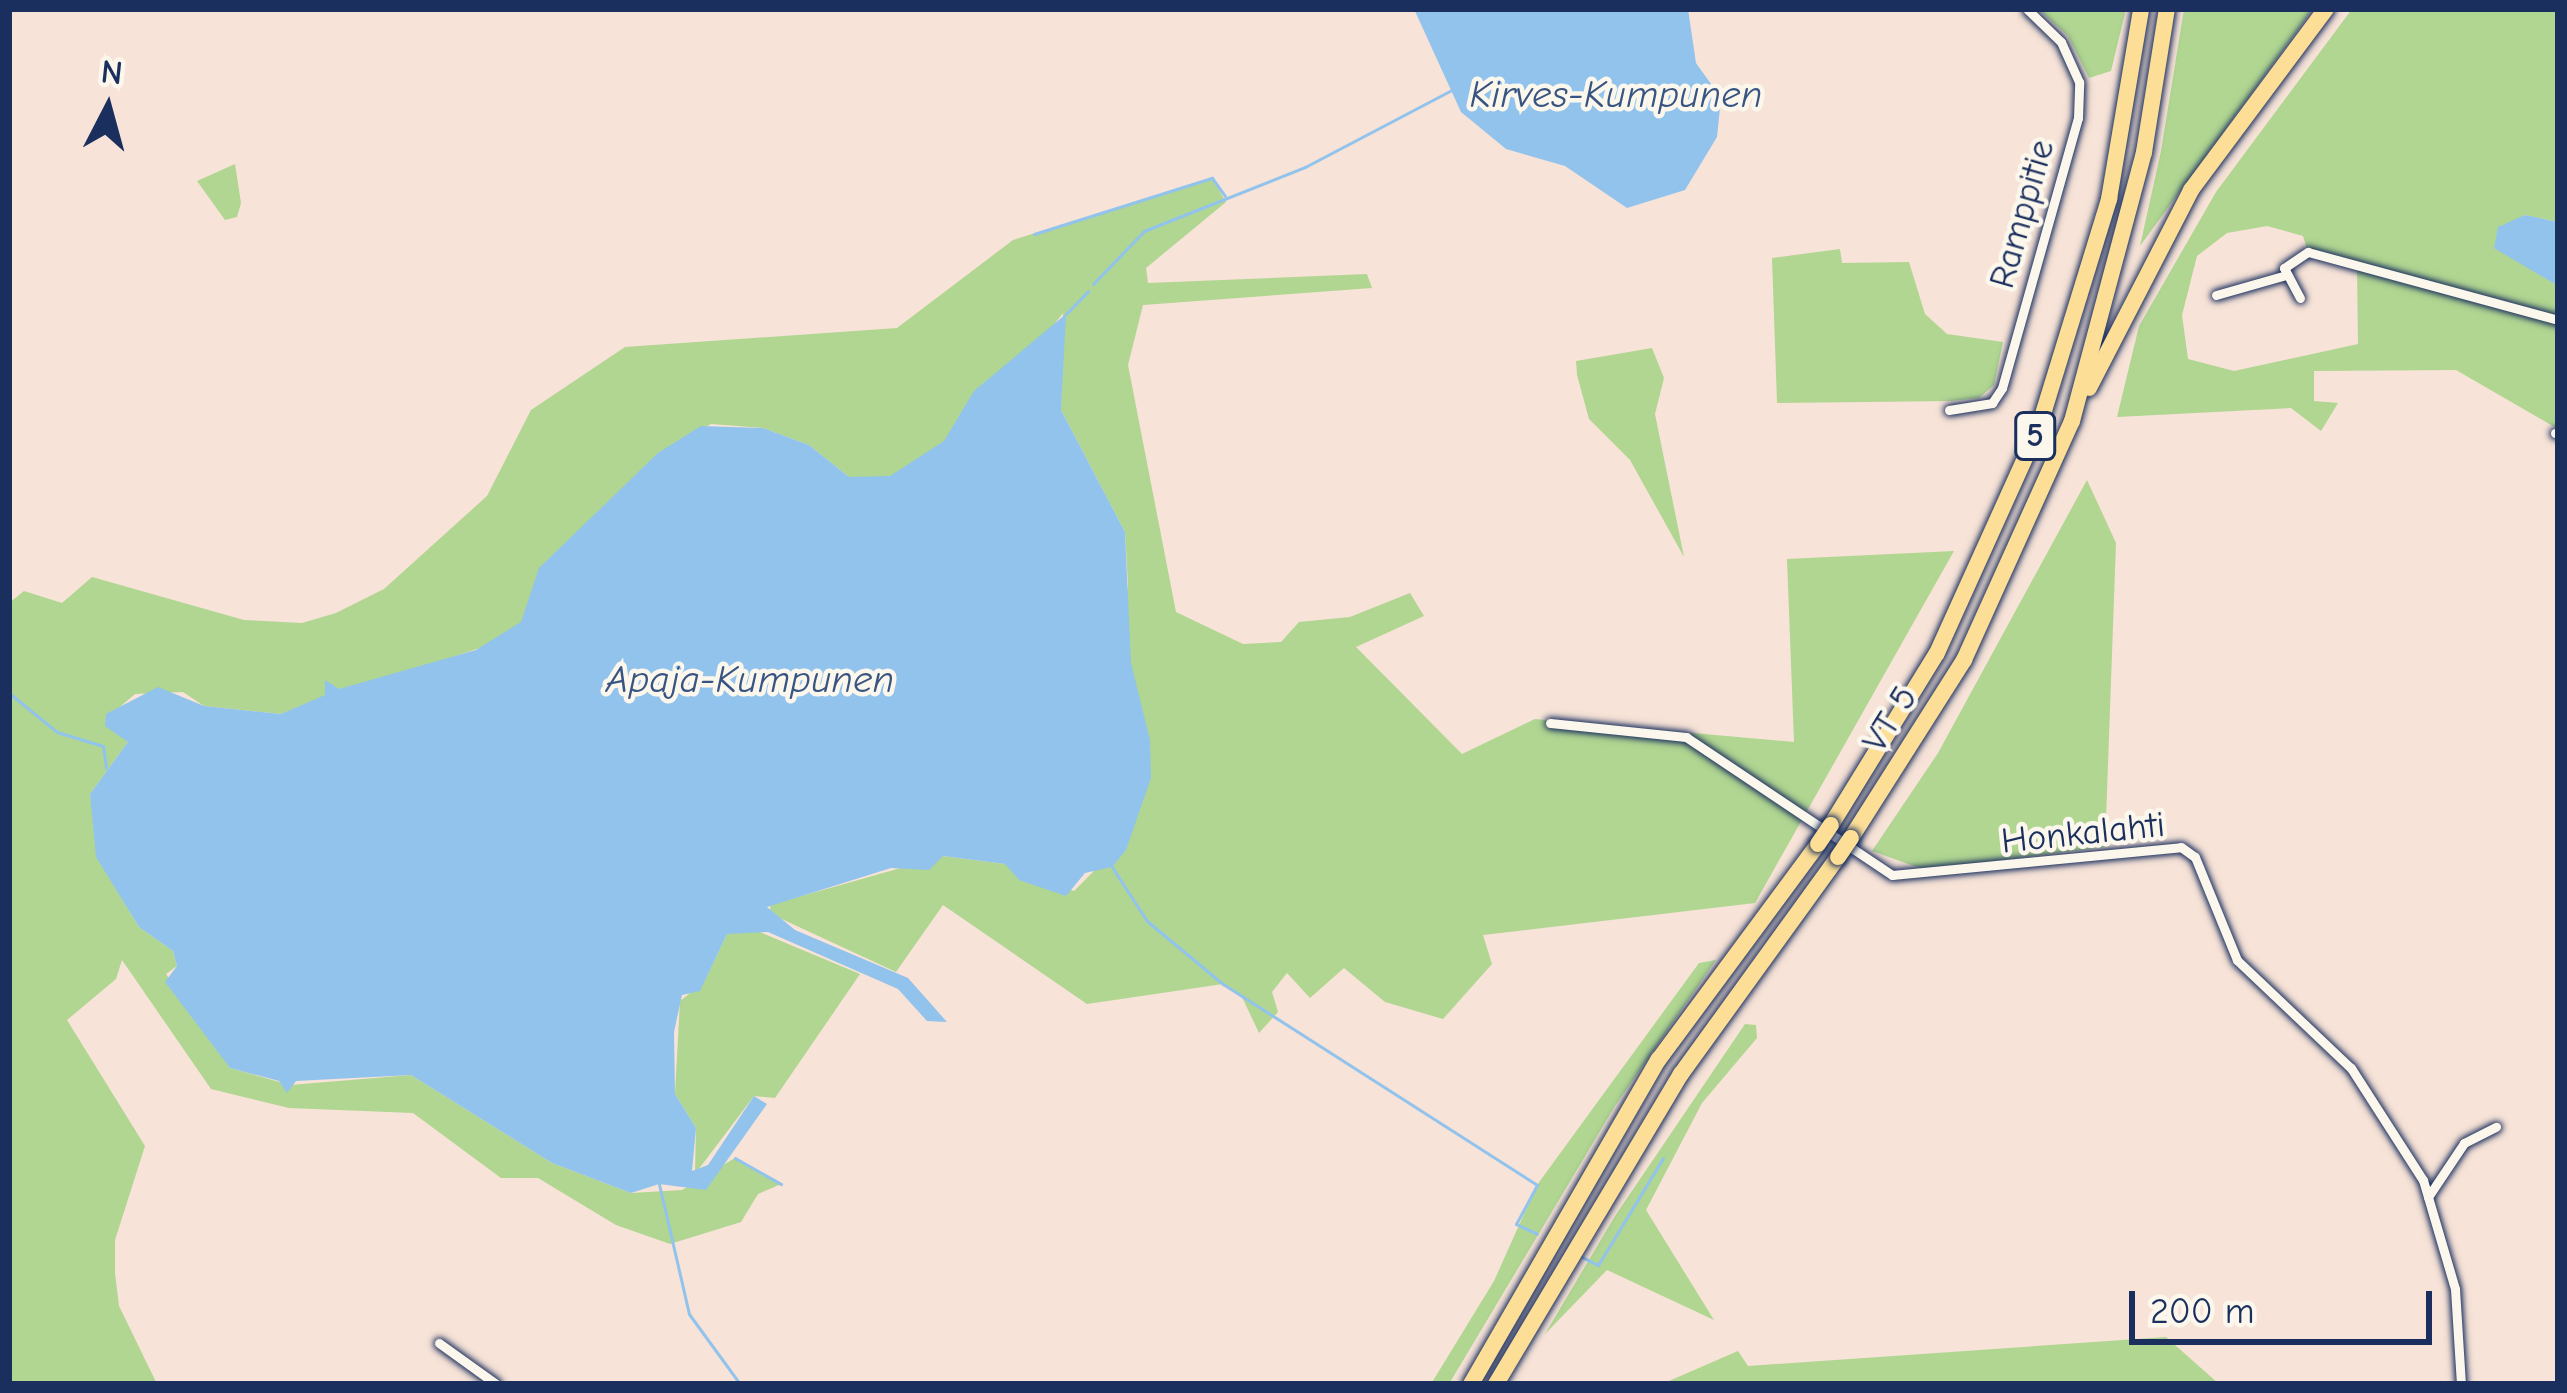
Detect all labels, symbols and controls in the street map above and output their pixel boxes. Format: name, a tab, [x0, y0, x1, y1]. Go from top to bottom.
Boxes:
north arrow	[48, 48, 168, 168]
text: N	[99, 52, 124, 92]
water label: Kirves-Kumpunen	[1470, 72, 1762, 118]
street label: Ramppitie	[1980, 135, 2064, 293]
road number: 5	[2014, 409, 2056, 463]
water label: Apaja-Kumpunen	[606, 657, 894, 703]
street label: VT 5	[1853, 678, 1927, 760]
street label: Honkalahti	[1999, 803, 2167, 863]
scale bar	[2135, 1267, 2438, 1341]
text: 200 m	[2150, 1291, 2254, 1332]

